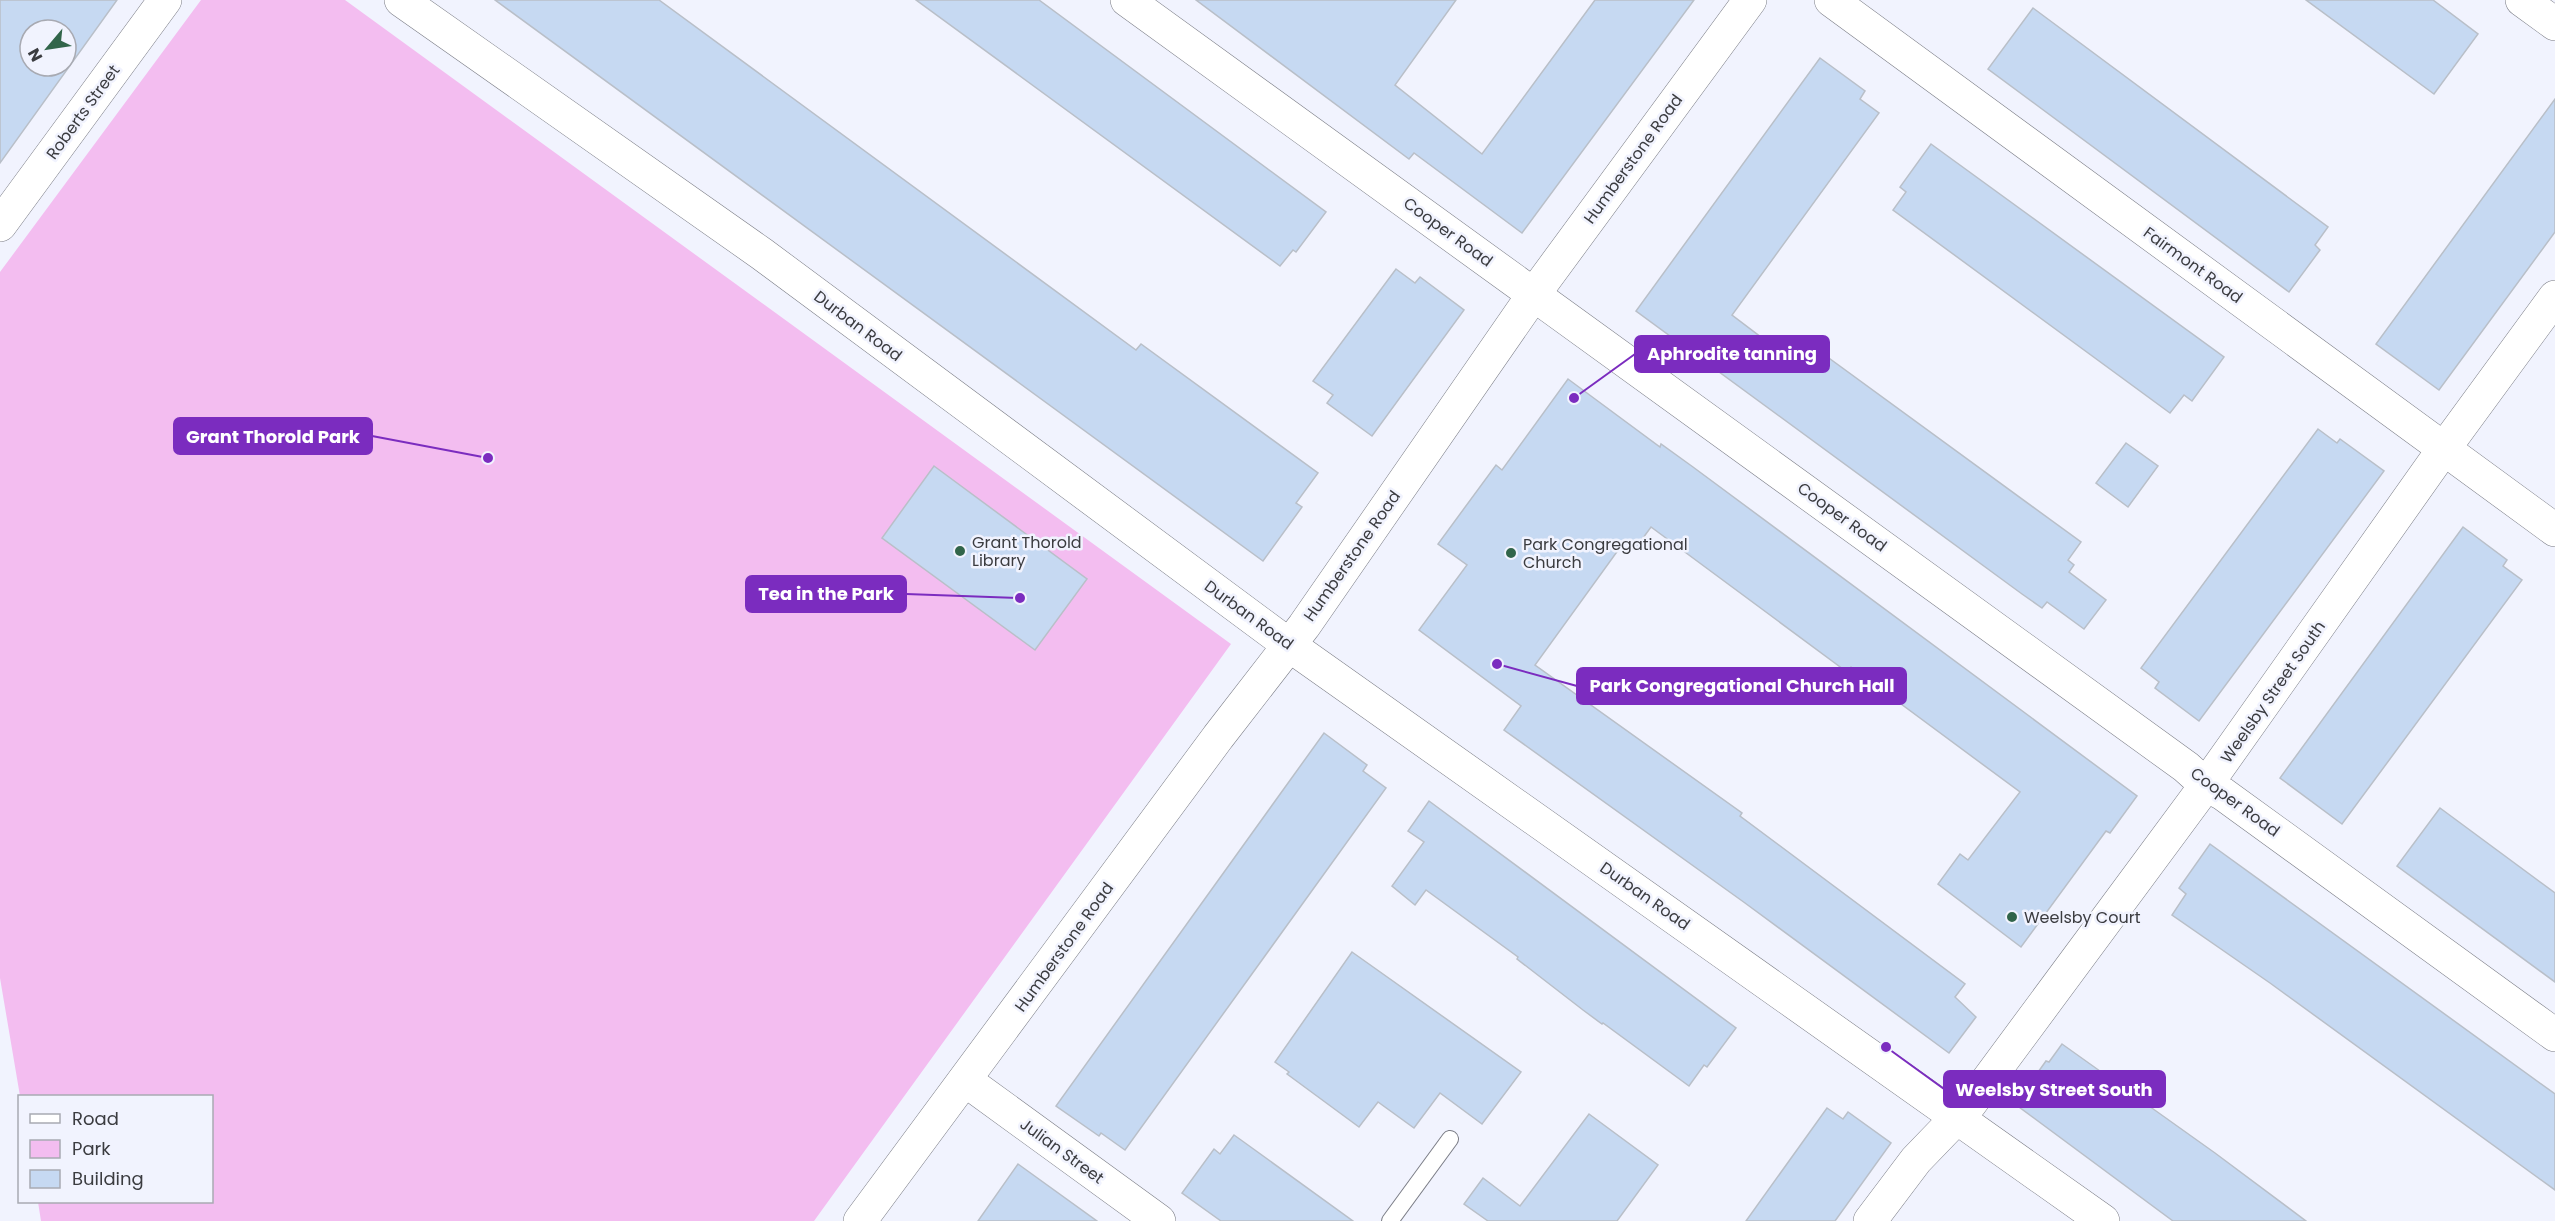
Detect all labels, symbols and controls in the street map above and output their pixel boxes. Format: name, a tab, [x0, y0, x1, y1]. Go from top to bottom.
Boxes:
north arrow	[18, 18, 78, 78]
text: N	[22, 44, 48, 66]
street label: Roberts Street	[41, 60, 125, 164]
street label: Humberstone Road	[1578, 90, 1688, 228]
street label: Cooper Road	[1399, 192, 1497, 272]
street label: Fairmont Road	[2139, 221, 2247, 309]
street label: Durban Road	[809, 285, 907, 367]
callout: Aphrodite tanning	[1635, 336, 1829, 372]
text: Aphrodite tanning	[1647, 341, 1817, 366]
callout: Grant Thorold Park	[174, 418, 372, 454]
text: Grant Thorold Park	[186, 424, 361, 449]
street label: Cooper Road	[1793, 477, 1891, 557]
street label: Humberstone Road	[1298, 486, 1406, 626]
place label: Grant Thorold Library	[972, 531, 1082, 572]
place label: Park Congregational Church	[1523, 533, 1688, 574]
marker: Grant Thorold Library	[953, 544, 967, 558]
marker: Park Congregational Church	[1504, 546, 1518, 560]
street label: Durban Road	[1200, 575, 1298, 655]
callout: Tea in the Park	[746, 576, 906, 612]
text: Tea in the Park	[758, 581, 895, 606]
street label: Weelsby Street South	[2215, 616, 2331, 768]
callout: Park Congregational Church Hall	[1577, 668, 1906, 704]
text: Park Congregational Church Hall	[1590, 673, 1894, 698]
street label: Cooper Road	[2186, 762, 2284, 842]
street label: Durban Road	[1595, 856, 1695, 936]
street label: Humberstone Road	[1009, 878, 1119, 1016]
place label: Weelsby Court	[2024, 906, 2141, 929]
marker: Weelsby Court	[2005, 910, 2019, 924]
callout: Weelsby Street South	[1944, 1071, 2165, 1107]
text: Weelsby Street South	[1955, 1077, 2153, 1102]
legend	[18, 1095, 213, 1203]
text: Road	[72, 1106, 119, 1131]
street label: Julian Street	[1015, 1113, 1109, 1189]
text: Park	[72, 1136, 111, 1161]
text: Building	[72, 1166, 144, 1191]

